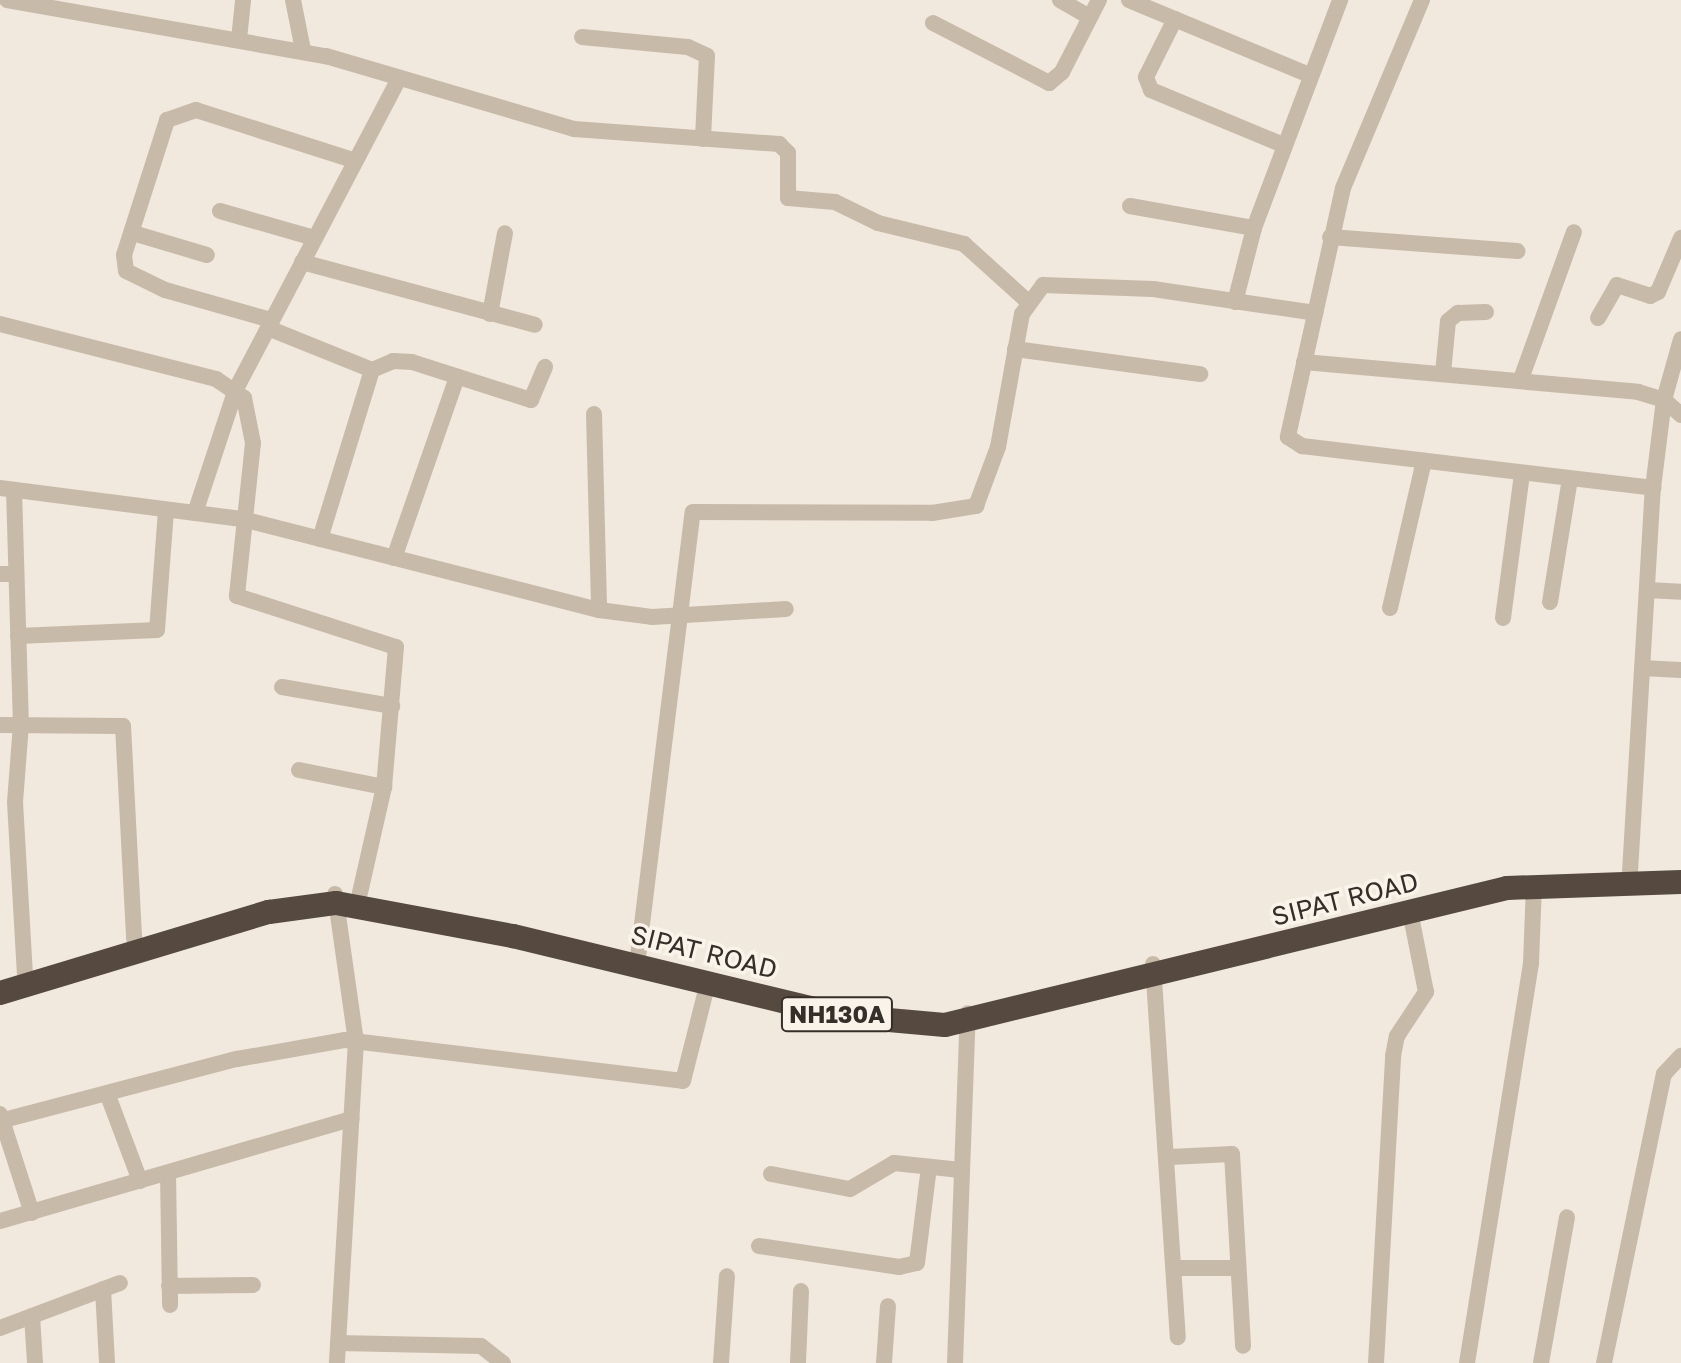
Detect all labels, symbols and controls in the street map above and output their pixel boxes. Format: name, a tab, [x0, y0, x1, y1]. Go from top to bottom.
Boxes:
street label: SIPAT ROAD	[1269, 866, 1421, 932]
street label: SIPAT ROAD	[628, 919, 780, 985]
road number: NH130A	[779, 994, 895, 1034]

